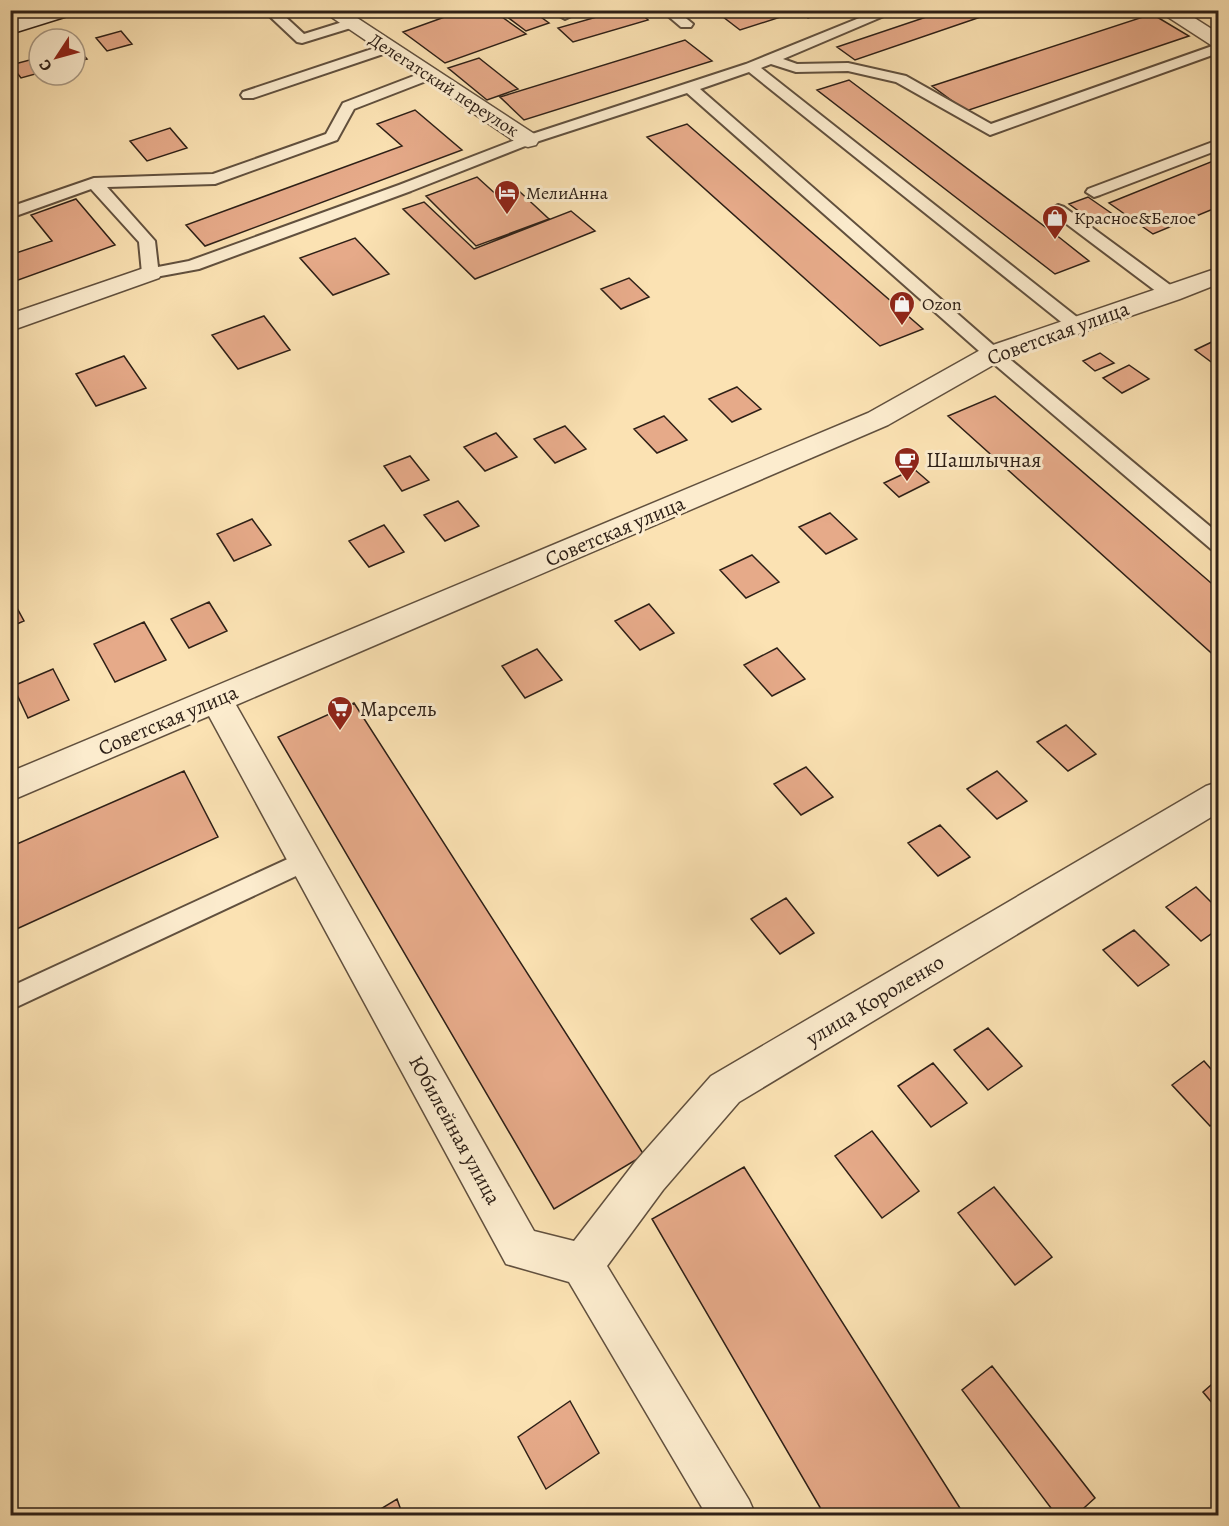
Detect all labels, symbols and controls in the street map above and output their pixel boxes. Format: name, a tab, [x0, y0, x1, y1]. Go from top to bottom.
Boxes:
north arrow	[27, 27, 87, 87]
street label: Делегатский переулок	[364, 28, 524, 142]
text: С	[34, 55, 57, 76]
hotel icon: МелиАнна	[492, 178, 522, 216]
place label: МелиАнна	[526, 181, 609, 205]
shop icon: Красное&Белое	[1040, 203, 1070, 241]
place label: Красное&Белое	[1074, 206, 1196, 230]
shop icon: Ozon	[887, 289, 917, 327]
place label: Ozon	[922, 292, 962, 316]
street label: Советская улица	[983, 294, 1133, 372]
cafe icon: Шашлычная	[892, 445, 922, 483]
place label: Шашлычная	[926, 446, 1041, 474]
street label: Советская улица	[541, 489, 690, 573]
street label: Советская улица	[94, 678, 243, 762]
supermarket icon: Марсель	[325, 694, 355, 732]
place label: Марсель	[360, 695, 436, 723]
street label: улица Короленко	[800, 948, 949, 1053]
street label: Юбилейная улица	[402, 1050, 508, 1210]

